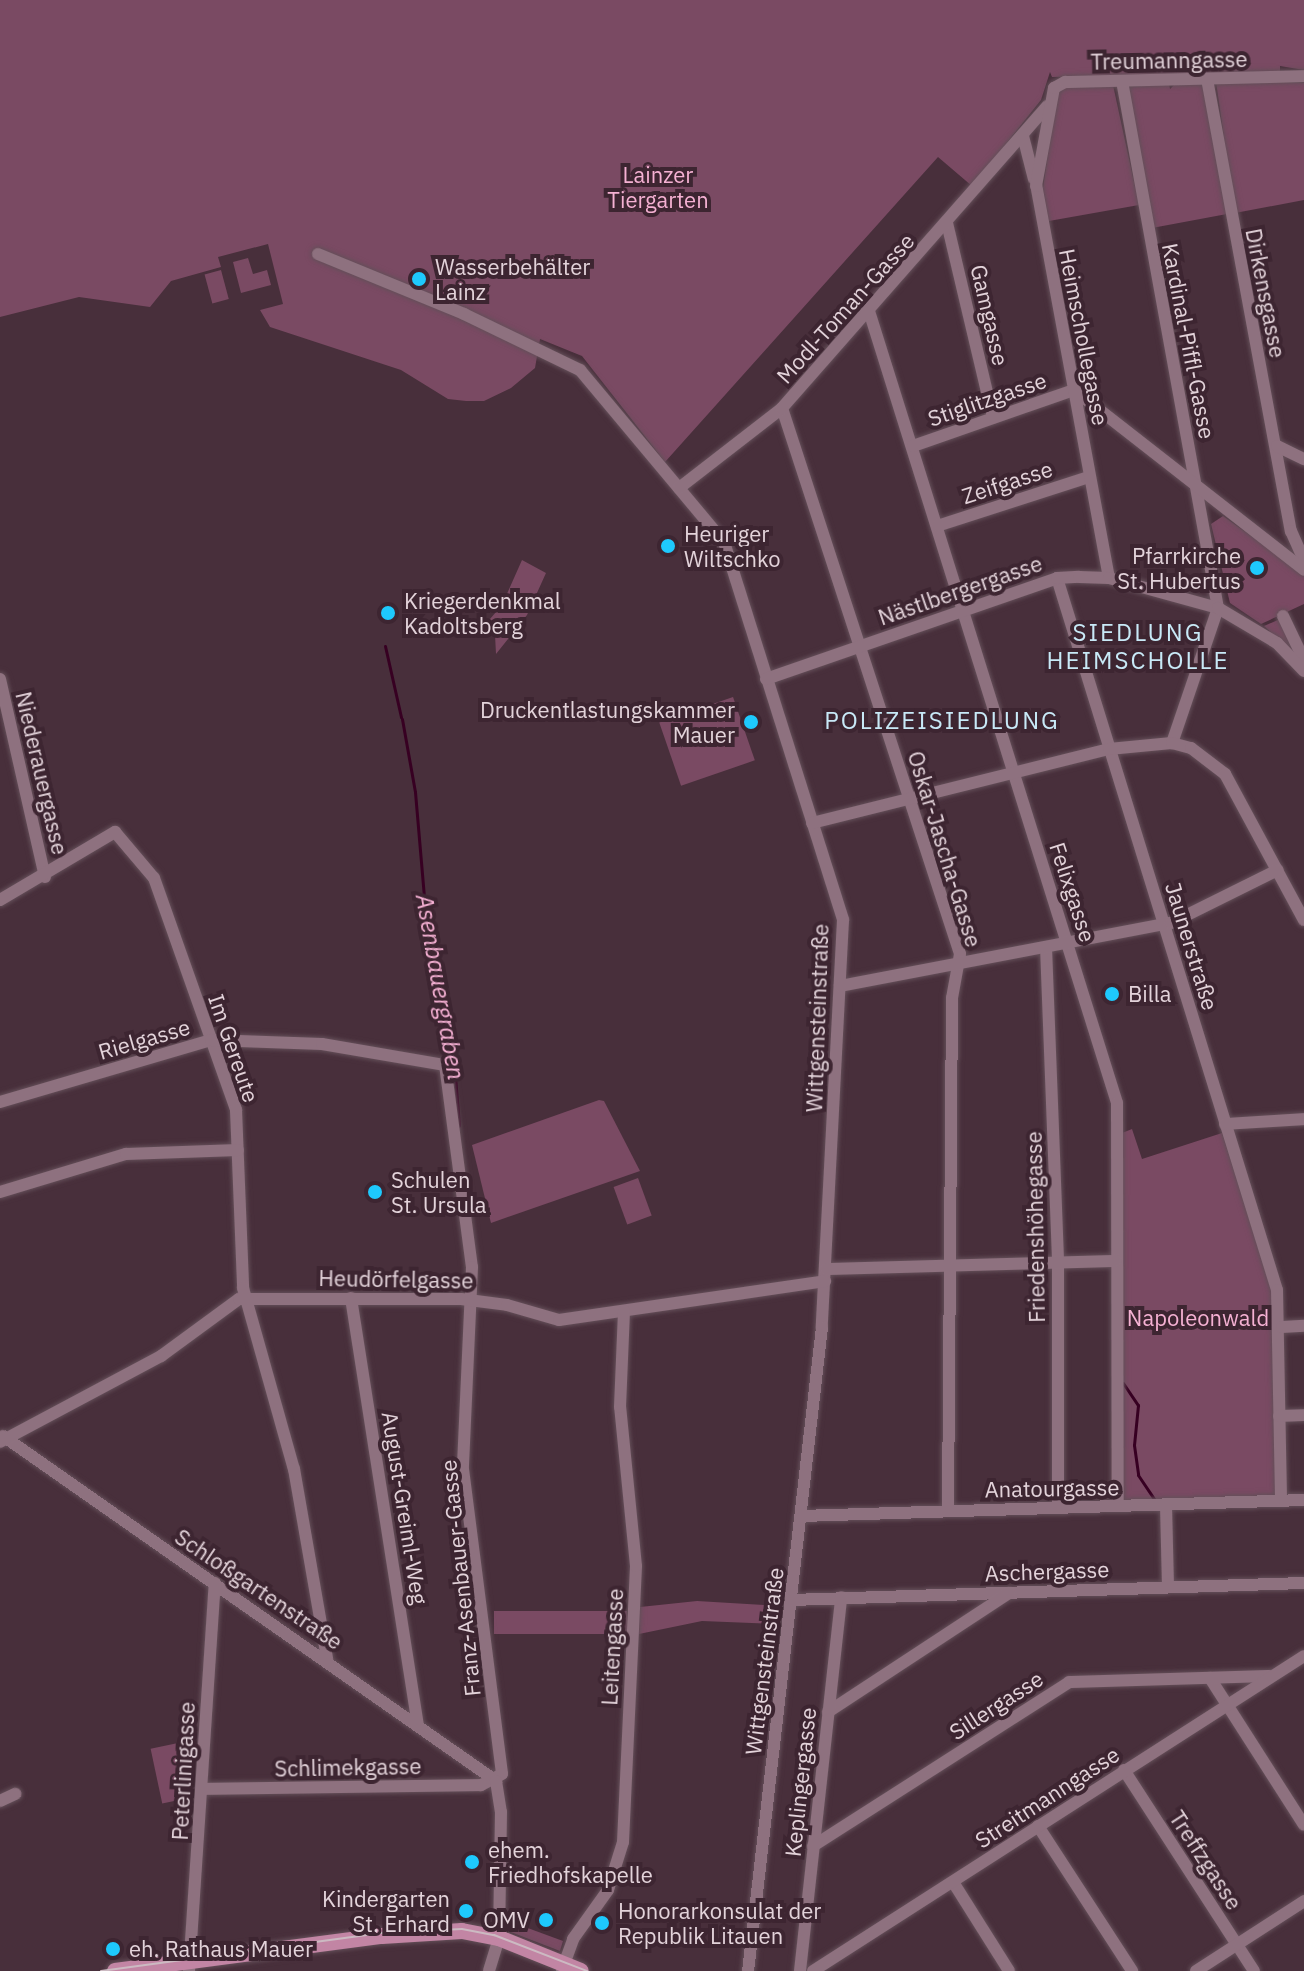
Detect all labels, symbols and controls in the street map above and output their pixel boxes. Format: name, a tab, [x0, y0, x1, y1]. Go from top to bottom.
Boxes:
street label: Treumanngasse	[1090, 45, 1248, 75]
park label: Lainzer Tiergarten	[607, 161, 709, 212]
street label: Dirkensgasse	[1241, 226, 1291, 360]
street label: Modl-Toman-Gasse	[771, 228, 919, 388]
street label: Kardinal-Piffl-Gasse	[1157, 241, 1221, 441]
street label: Heimschollegasse	[1054, 246, 1114, 428]
place label: Wasserbehälter Lainz	[435, 253, 590, 304]
street label: Gamgasse	[966, 262, 1014, 368]
marker: Wasserbehälter Lainz	[410, 270, 428, 288]
street label: Stiglitzgasse	[924, 366, 1050, 432]
street label: Zeifgasse	[958, 455, 1056, 509]
place label: Heuriger Wiltschko	[684, 520, 781, 572]
marker: Heuriger Wiltschko	[659, 537, 677, 555]
place label: Pfarrkirche St. Hubertus	[1117, 542, 1241, 594]
street label: Nästlbergergasse	[874, 550, 1046, 630]
marker: Pfarrkirche St. Hubertus	[1248, 559, 1266, 577]
place label: Kriegerdenkmal Kadoltsberg	[404, 587, 561, 638]
marker: Kriegerdenkmal Kadoltsberg	[379, 604, 397, 622]
district label: SIEDLUNG HEIMSCHOLLE	[1047, 619, 1229, 675]
street label: Niederauergasse	[10, 689, 74, 857]
place label: Druckentlastungskammer Mauer	[480, 696, 735, 748]
district label: POLIZEISIEDLUNG	[824, 707, 1060, 735]
marker: Druckentlastungskammer Mauer	[742, 713, 760, 731]
street label: Oskar-Jascha-Gasse	[903, 748, 987, 950]
street label: Felixgasse	[1045, 839, 1101, 945]
street label: Jaunerstraße	[1160, 879, 1224, 1013]
water label: Asenbauergraben	[409, 892, 471, 1082]
street label: Wittgensteinstraße	[801, 923, 833, 1113]
place label: Billa	[1128, 981, 1171, 1007]
marker: Billa	[1103, 985, 1121, 1003]
street label: Im Gereute	[203, 990, 265, 1106]
street label: Rielgasse	[95, 1013, 193, 1065]
street label: Friedenshöhegasse	[1020, 1131, 1050, 1323]
place label: Schulen St. Ursula	[391, 1166, 487, 1218]
marker: Schulen St. Ursula	[366, 1183, 384, 1201]
street label: Heudörfelgasse	[318, 1264, 474, 1294]
park label: Napoleonwald	[1127, 1305, 1269, 1331]
street label: August-Greiml-Weg	[377, 1410, 433, 1606]
street label: Franz-Asenbauer-Gasse	[434, 1458, 486, 1698]
street label: Anatourgasse	[984, 1474, 1120, 1502]
street label: Schloßgartenstraße	[170, 1523, 348, 1655]
street label: Aschergasse	[984, 1556, 1110, 1586]
street label: Wittgensteinstraße	[739, 1566, 789, 1756]
street label: Leitengasse	[596, 1588, 628, 1706]
street label: Sillergasse	[944, 1665, 1048, 1745]
street label: Peterlinigasse	[166, 1701, 200, 1841]
street label: Keplingergasse	[779, 1706, 821, 1858]
street label: Streitmanngasse	[970, 1741, 1124, 1853]
street label: Schlimekgasse	[274, 1753, 422, 1781]
street label: Treffzgasse	[1164, 1806, 1248, 1914]
place label: ehem. Friedhofskapelle	[488, 1836, 653, 1888]
marker: ehem. Friedhofskapelle	[463, 1853, 481, 1871]
place label: Kindergarten St. Erhard	[322, 1885, 450, 1936]
place label: Honorarkonsulat der Republik Litauen	[618, 1897, 821, 1948]
marker: Kindergarten St. Erhard	[457, 1902, 475, 1920]
place label: OMV	[483, 1907, 530, 1933]
marker: OMV	[537, 1911, 555, 1929]
marker: Honorarkonsulat der Republik Litauen	[593, 1914, 611, 1932]
place label: eh. Rathaus Mauer	[129, 1936, 313, 1962]
marker: eh. Rathaus Mauer	[104, 1940, 122, 1958]

